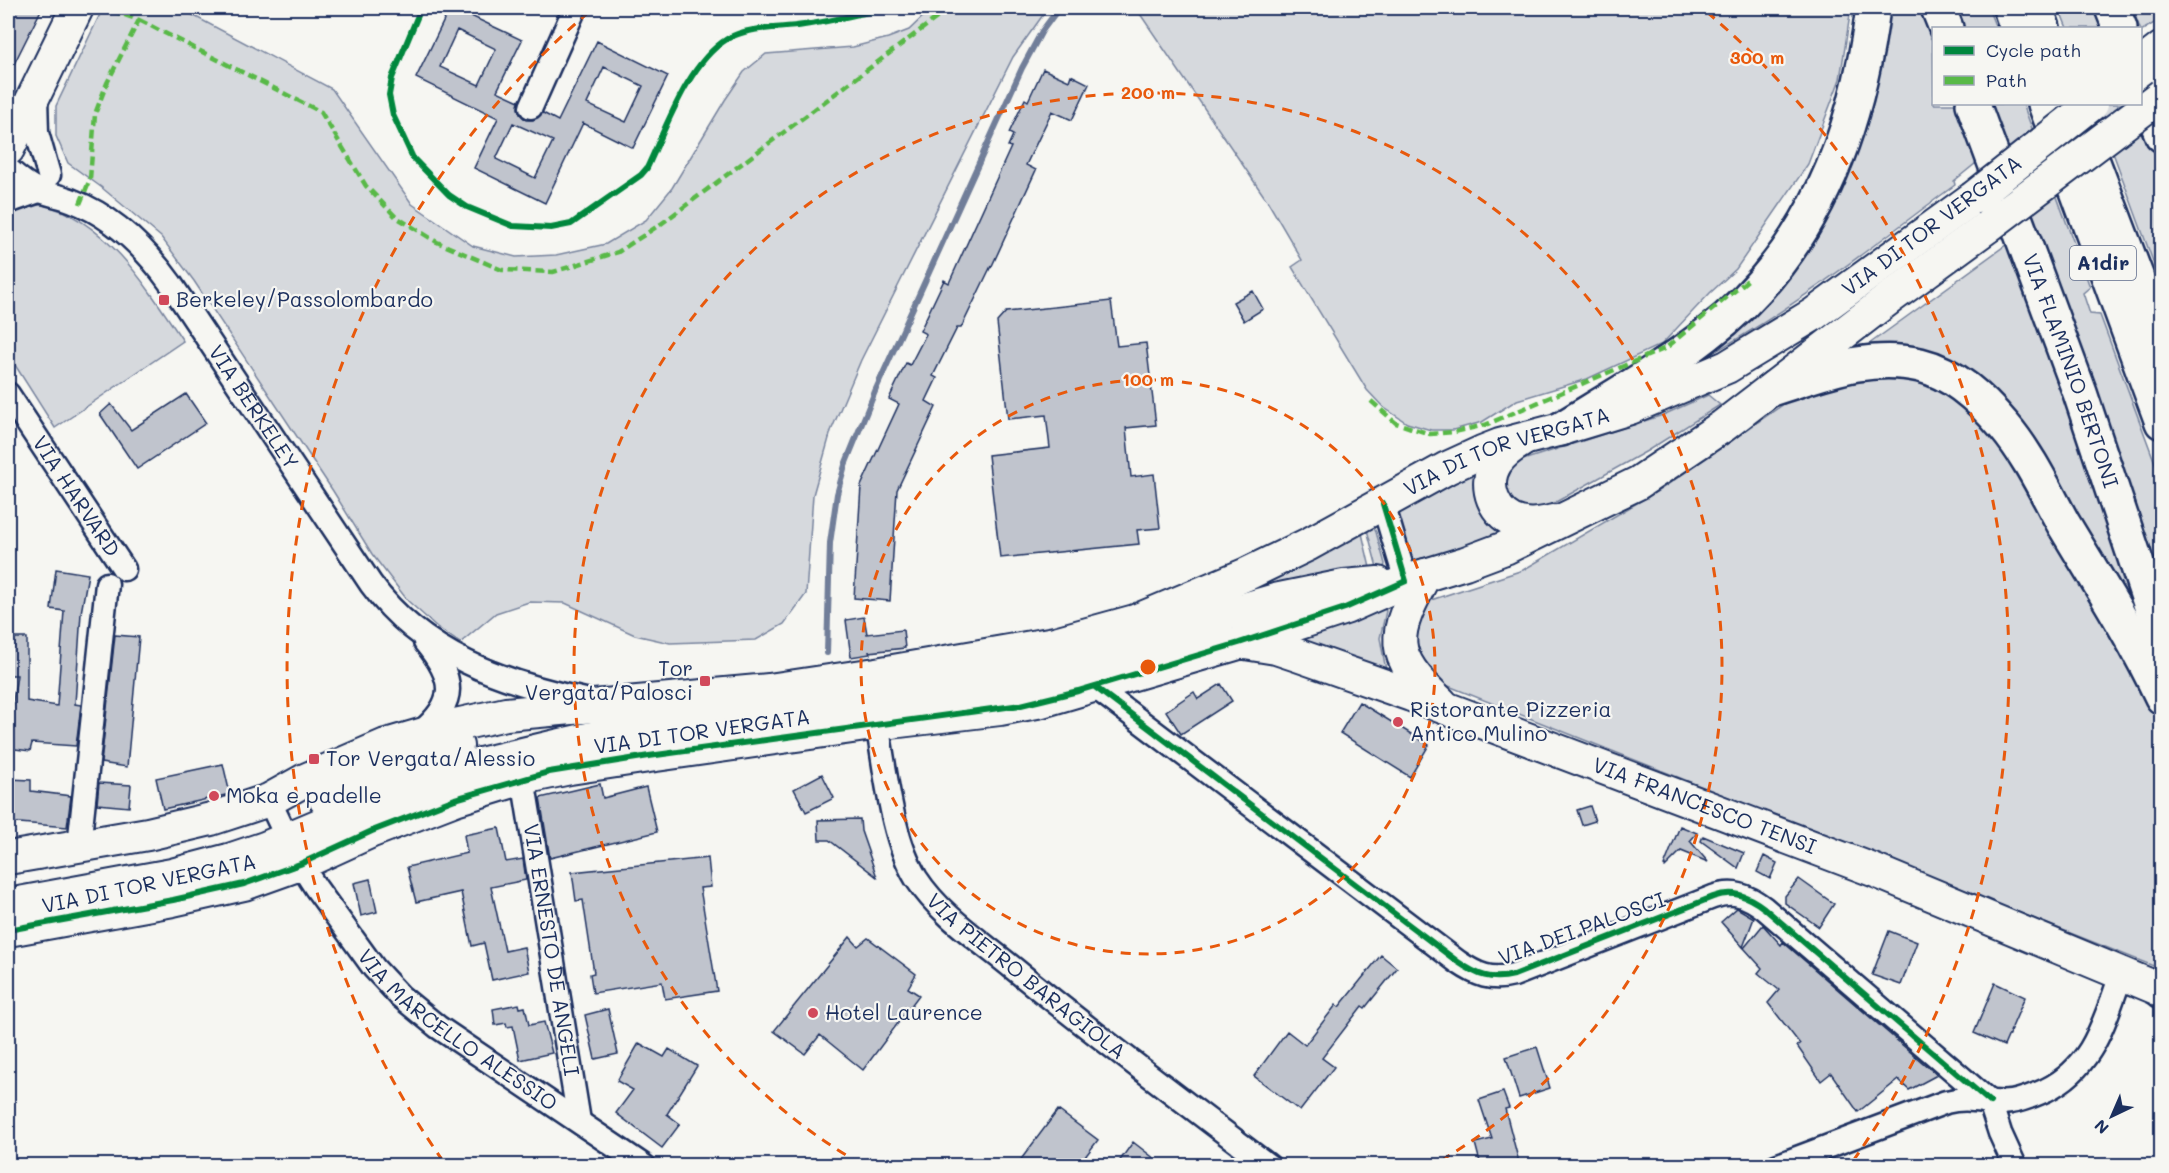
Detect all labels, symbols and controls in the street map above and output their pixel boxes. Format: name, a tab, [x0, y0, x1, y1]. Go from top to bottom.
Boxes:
legend	[1932, 27, 2142, 105]
text: Cycle path	[1986, 38, 2081, 62]
text: 300 m	[1730, 45, 1784, 69]
text: Path	[1986, 68, 2026, 92]
text: 200 m	[1121, 80, 1175, 104]
street label: VIA DI TOR VERGATA	[1836, 148, 2026, 301]
road number: A1dir	[2070, 246, 2136, 280]
street label: VIA FLAMINIO BERTONI	[2017, 249, 2126, 491]
place label: Berkeley/Passolombardo	[176, 285, 433, 312]
marker: Berkeley/Passolombardo	[157, 293, 171, 307]
street label: VIA BERKELEY	[203, 339, 306, 474]
text: 100 m	[1122, 367, 1174, 391]
street label: VIA DI TOR VERGATA	[1398, 400, 1613, 501]
street label: VIA HARVARD	[27, 430, 127, 561]
place label: Tor Vergata/Palosci	[525, 654, 693, 705]
centre of rings	[1138, 657, 1158, 677]
marker: Tor Vergata/Palosci	[698, 674, 712, 688]
place label: Ristorante Pizzeria Antico Mulino	[1410, 695, 1612, 746]
street label: VIA DI TOR VERGATA	[592, 702, 812, 759]
marker: Ristorante Pizzeria Antico Mulino	[1391, 715, 1405, 729]
place label: Tor Vergata/Alessio	[326, 744, 535, 771]
street label: VIA FRANCESCO TENSI	[1589, 750, 1820, 859]
marker: Tor Vergata/Alessio	[307, 752, 321, 766]
place label: Moka e padelle	[226, 781, 382, 808]
marker: Moka e padelle	[207, 789, 221, 803]
street label: VIA ERNESTO DE ANGELI	[519, 821, 586, 1078]
street label: VIA DI TOR VERGATA	[39, 847, 258, 918]
street label: VIA DEI PALOSCI	[1494, 885, 1669, 970]
street label: VIA PIETRO BARAGIOLA	[921, 887, 1132, 1064]
street label: VIA MARCELLO ALESSIO	[353, 943, 563, 1116]
place label: Hotel Laurence	[825, 998, 983, 1025]
marker: Hotel Laurence	[806, 1006, 820, 1020]
north arrow	[2082, 1086, 2142, 1146]
text: N	[2090, 1115, 2113, 1139]

